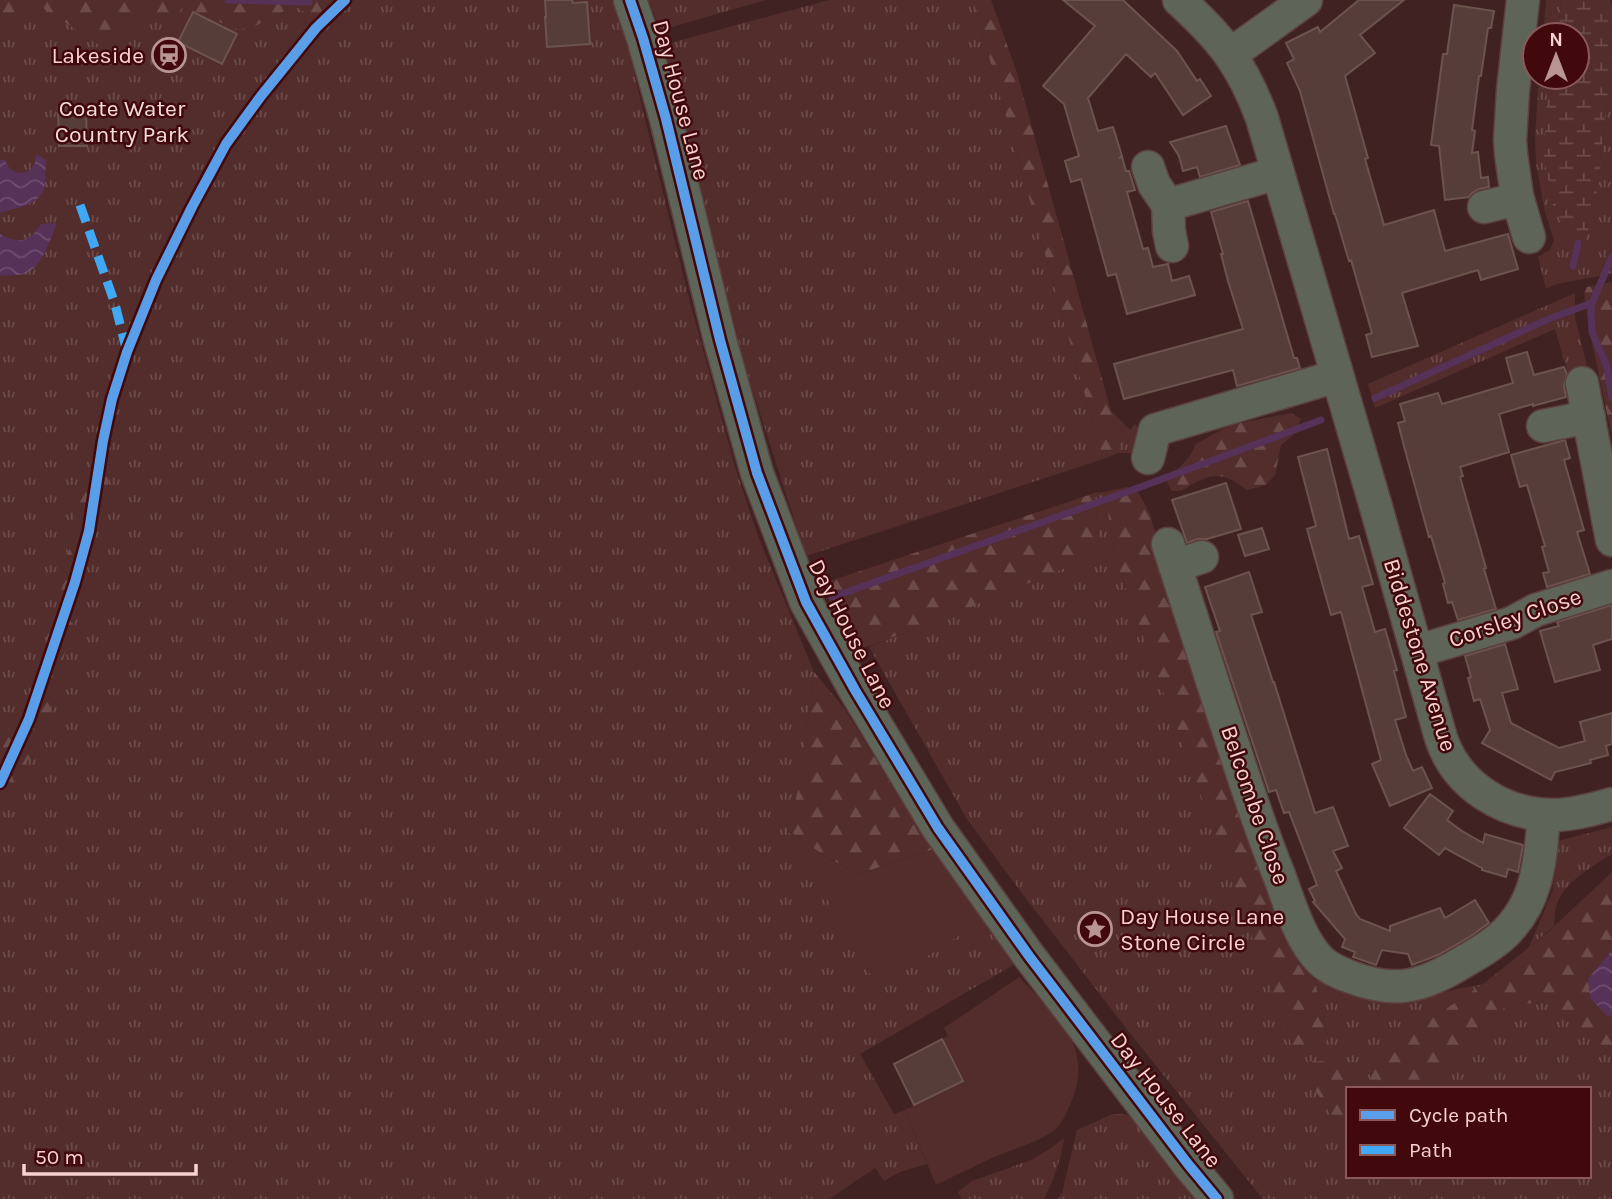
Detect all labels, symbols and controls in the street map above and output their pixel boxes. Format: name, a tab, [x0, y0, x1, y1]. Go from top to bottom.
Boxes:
street label: Day House Lane	[647, 17, 715, 183]
north arrow	[1521, 21, 1591, 91]
text: N	[1549, 29, 1563, 51]
station icon: Lakeside	[150, 36, 188, 74]
place label: Lakeside	[51, 42, 144, 69]
park label: Coate Water Country Park	[55, 95, 189, 148]
street label: Day House Lane	[803, 555, 901, 713]
street label: Biddestone Avenue	[1378, 555, 1462, 755]
street label: Corsley Close	[1445, 583, 1585, 653]
street label: Belcombe Close	[1215, 722, 1295, 888]
place label: Day House Lane Stone Circle	[1120, 903, 1284, 956]
place icon: Day House Lane Stone Circle	[1076, 910, 1114, 948]
street label: Day House Lane	[1105, 1027, 1227, 1173]
legend	[1346, 1087, 1591, 1178]
text: Cycle path	[1409, 1103, 1509, 1127]
scale bar	[24, 1132, 196, 1176]
text: Path	[1409, 1138, 1453, 1162]
text: 50 m	[35, 1145, 84, 1169]

